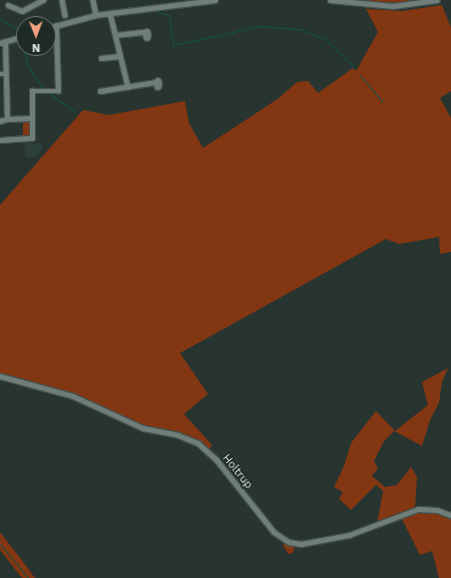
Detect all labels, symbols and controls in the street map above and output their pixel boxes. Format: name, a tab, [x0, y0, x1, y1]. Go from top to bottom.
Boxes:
north arrow	[16, 16, 56, 56]
text: N	[32, 41, 40, 54]
street label: Holtrup	[219, 452, 255, 492]

